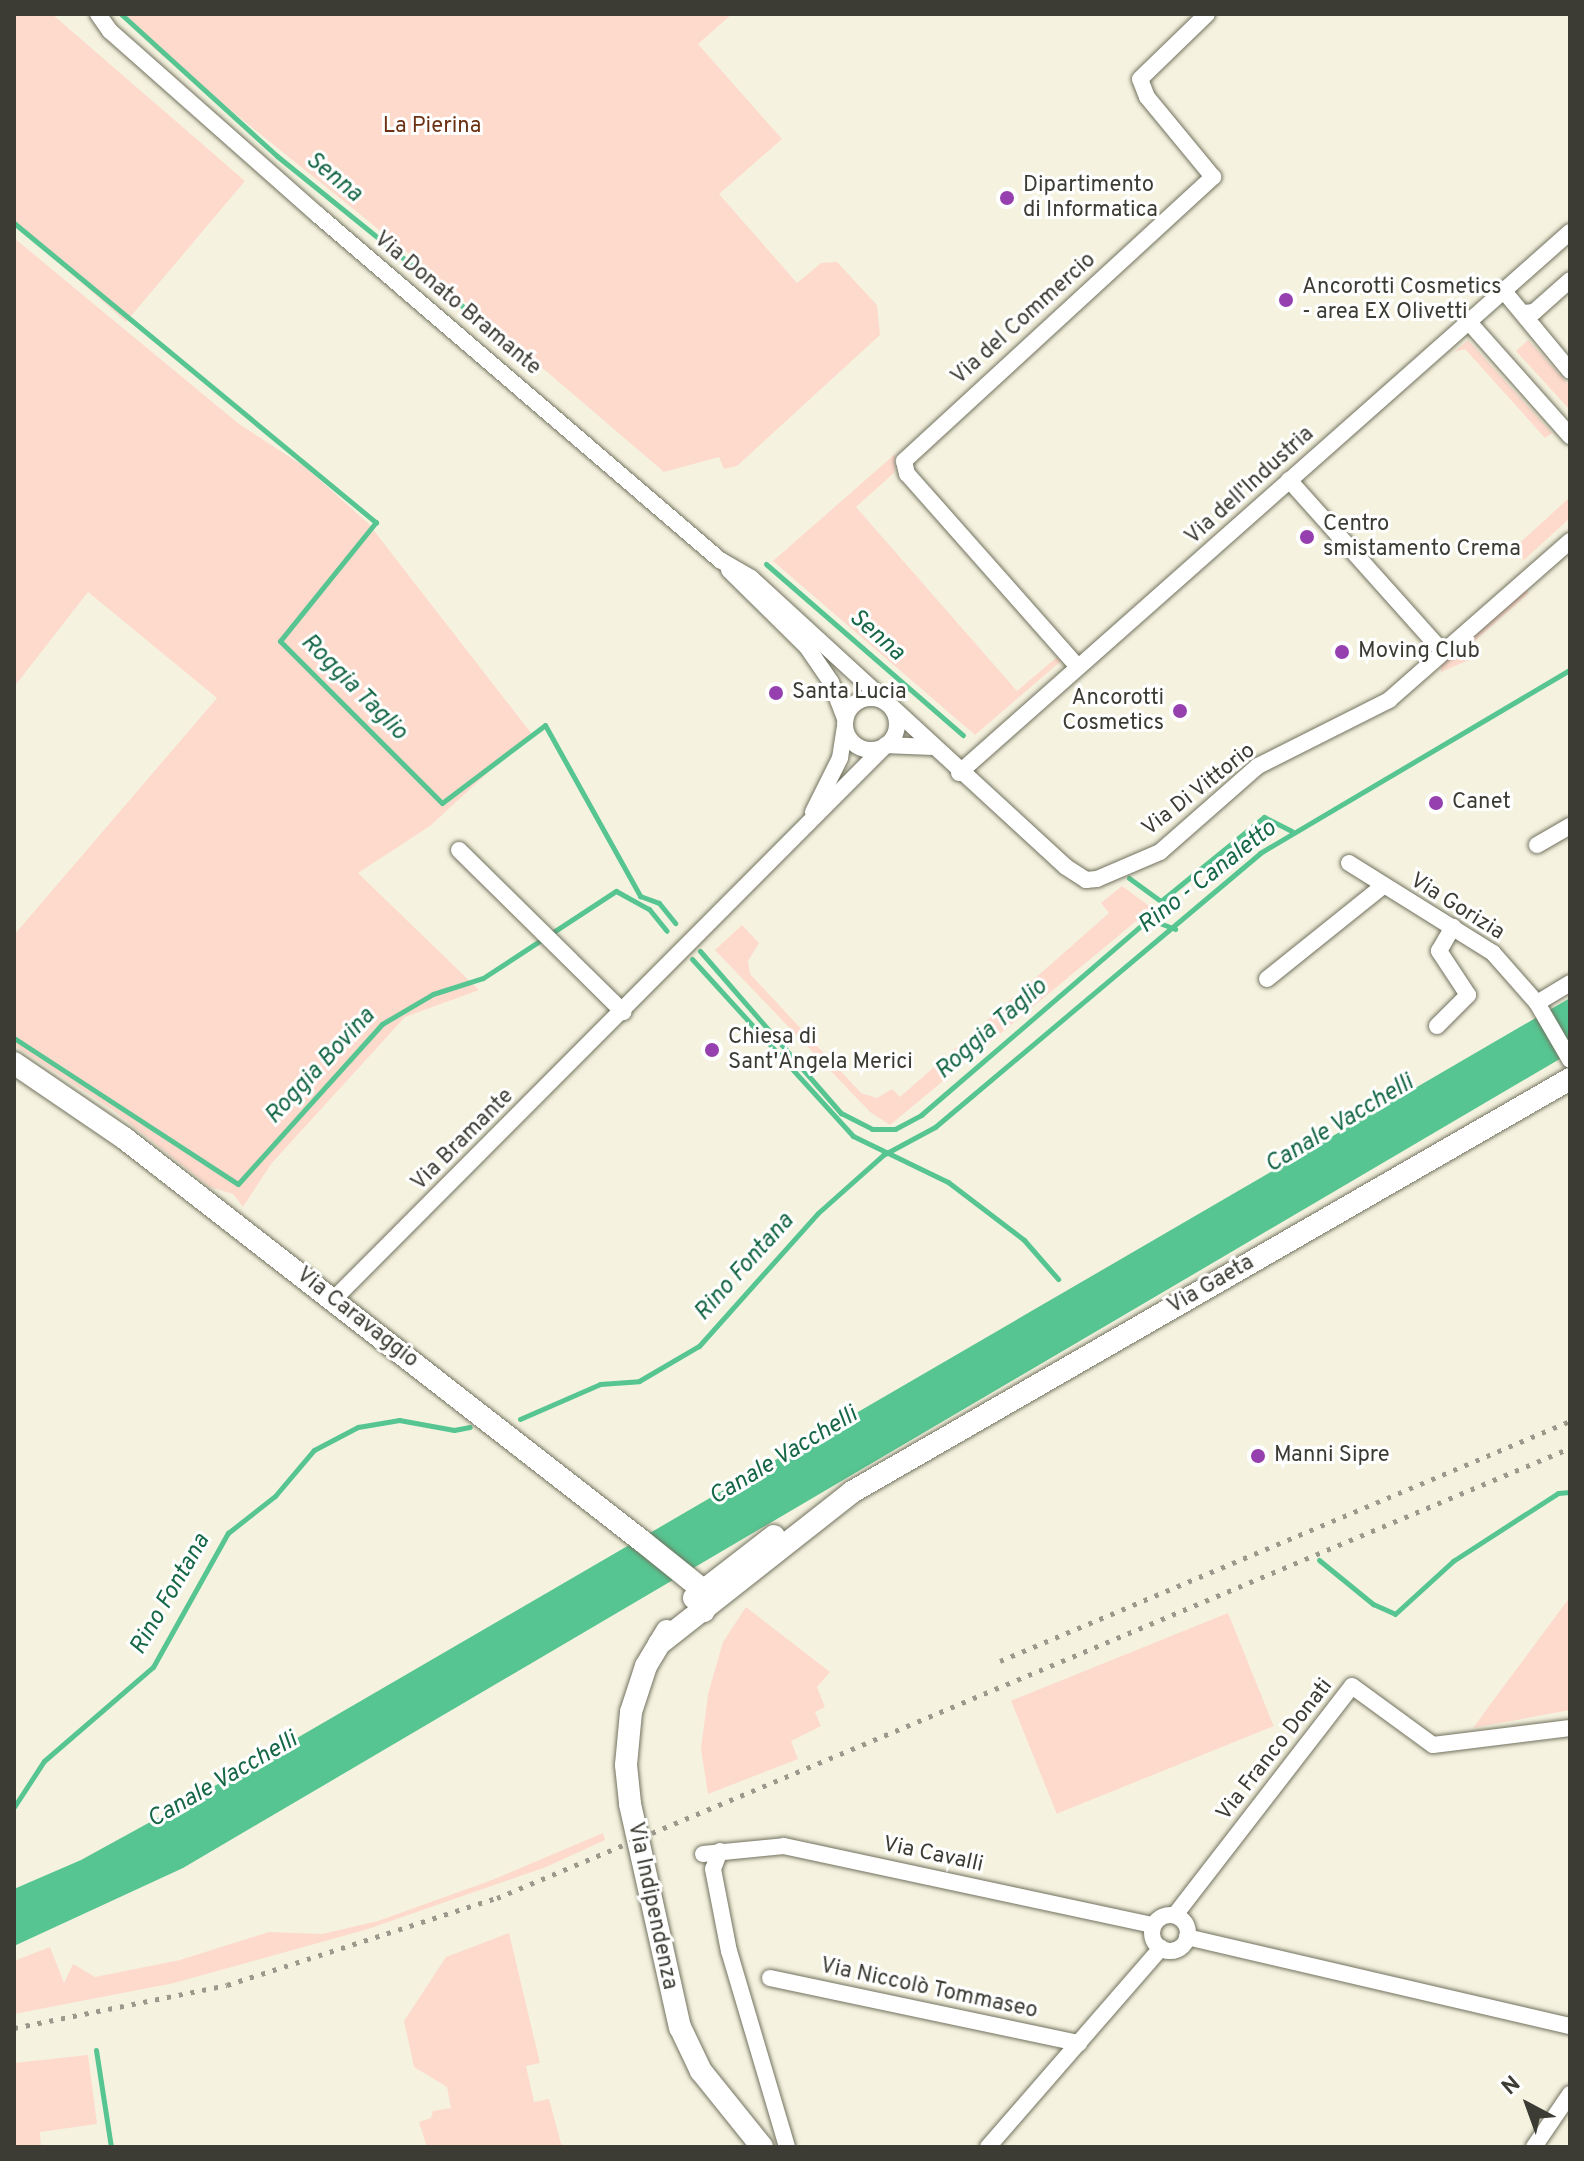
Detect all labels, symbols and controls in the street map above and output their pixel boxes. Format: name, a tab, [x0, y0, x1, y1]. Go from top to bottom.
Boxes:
park label: La Pierina	[383, 114, 481, 140]
water label: Senna	[299, 147, 367, 209]
place label: Dipartimento di Informatica	[1023, 172, 1158, 224]
marker: Dipartimento di Informatica	[998, 189, 1016, 207]
street label: Via Donato Bramante	[368, 226, 546, 382]
street label: Via del Commercio	[946, 247, 1102, 391]
place label: Ancorotti Cosmetics - area EX Olivetti	[1302, 274, 1502, 326]
marker: Ancorotti Cosmetics - area EX Olivetti	[1277, 291, 1295, 309]
street label: Via dell'Industria	[1180, 421, 1320, 551]
place label: Centro smistamento Crema	[1323, 511, 1521, 562]
marker: Centro smistamento Crema	[1298, 528, 1316, 546]
water label: Senna	[842, 604, 910, 668]
water label: Roggia Taglio	[293, 628, 413, 748]
place label: Moving Club	[1358, 639, 1480, 665]
marker: Moving Club	[1333, 643, 1351, 661]
place label: Santa Lucia	[792, 680, 907, 706]
marker: Santa Lucia	[767, 684, 785, 702]
place label: Ancorotti Cosmetics	[1062, 685, 1164, 736]
marker: Ancorotti Cosmetics	[1171, 702, 1189, 720]
street label: Via Di Vittorio	[1137, 737, 1261, 843]
place label: Canet	[1452, 790, 1511, 816]
marker: Canet	[1427, 794, 1445, 812]
water label: Rino - Canaletto	[1133, 815, 1283, 941]
street label: Via Gorizia	[1405, 868, 1509, 946]
water label: Roggia Taglio	[930, 973, 1054, 1087]
water label: Roggia Bovina	[260, 1003, 382, 1131]
place label: Chiesa di Sant'Angela Merici	[728, 1024, 913, 1076]
marker: Chiesa di Sant'Angela Merici	[703, 1041, 721, 1059]
water label: Canale Vacchelli	[1260, 1069, 1420, 1181]
street label: Via Bramante	[406, 1083, 520, 1197]
water label: Rino Fontana	[689, 1208, 801, 1328]
street label: Via Gaeta	[1163, 1250, 1259, 1320]
street label: Via Caravaggio	[291, 1262, 423, 1374]
water label: Canale Vacchelli	[704, 1401, 864, 1513]
place label: Manni Sipre	[1274, 1443, 1390, 1469]
marker: Manni Sipre	[1249, 1447, 1267, 1465]
water label: Rino Fontana	[125, 1529, 217, 1661]
street label: Via Franco Donati	[1211, 1674, 1339, 1826]
water label: Canale Vacchelli	[143, 1726, 303, 1836]
street label: Via Indipendenza	[621, 1820, 683, 1992]
street label: Via Cavalli	[880, 1831, 986, 1879]
street label: Via Niccolò Tommaseo	[817, 1953, 1041, 2025]
north arrow	[1488, 2065, 1568, 2145]
text: N	[1497, 2071, 1527, 2102]

